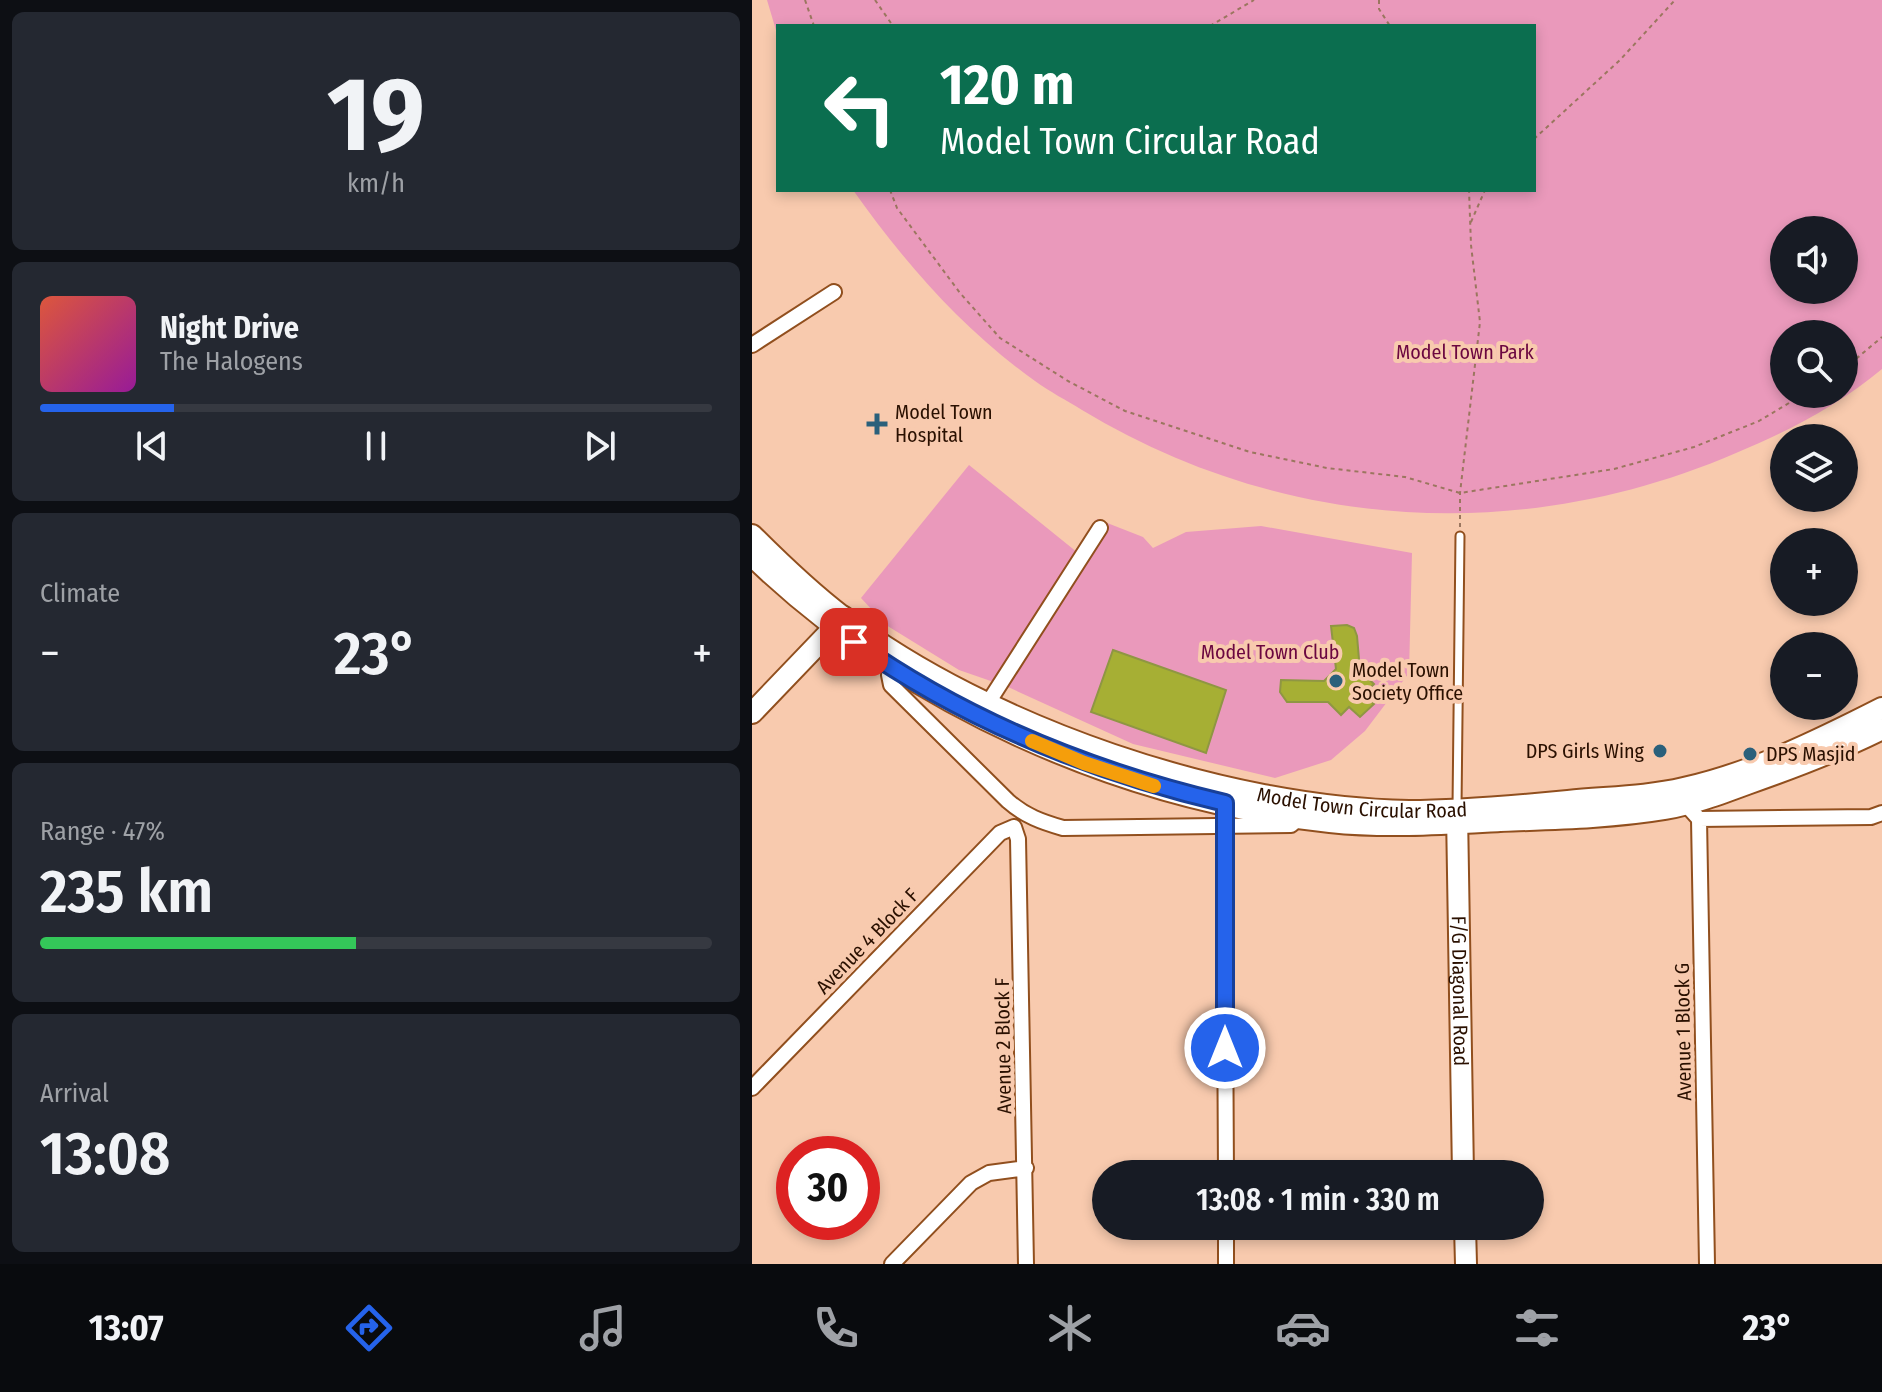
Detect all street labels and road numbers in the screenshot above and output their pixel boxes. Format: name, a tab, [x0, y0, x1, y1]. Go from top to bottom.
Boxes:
street label: Model Town Circular Road	[1255, 782, 1468, 823]
street label: Avenue 4 Block F	[811, 883, 923, 999]
street label: F/G Diagonal Road	[1447, 916, 1473, 1066]
street label: Avenue 1 Block G	[1670, 963, 1696, 1101]
street label: Avenue 2 Block F	[990, 977, 1016, 1114]

